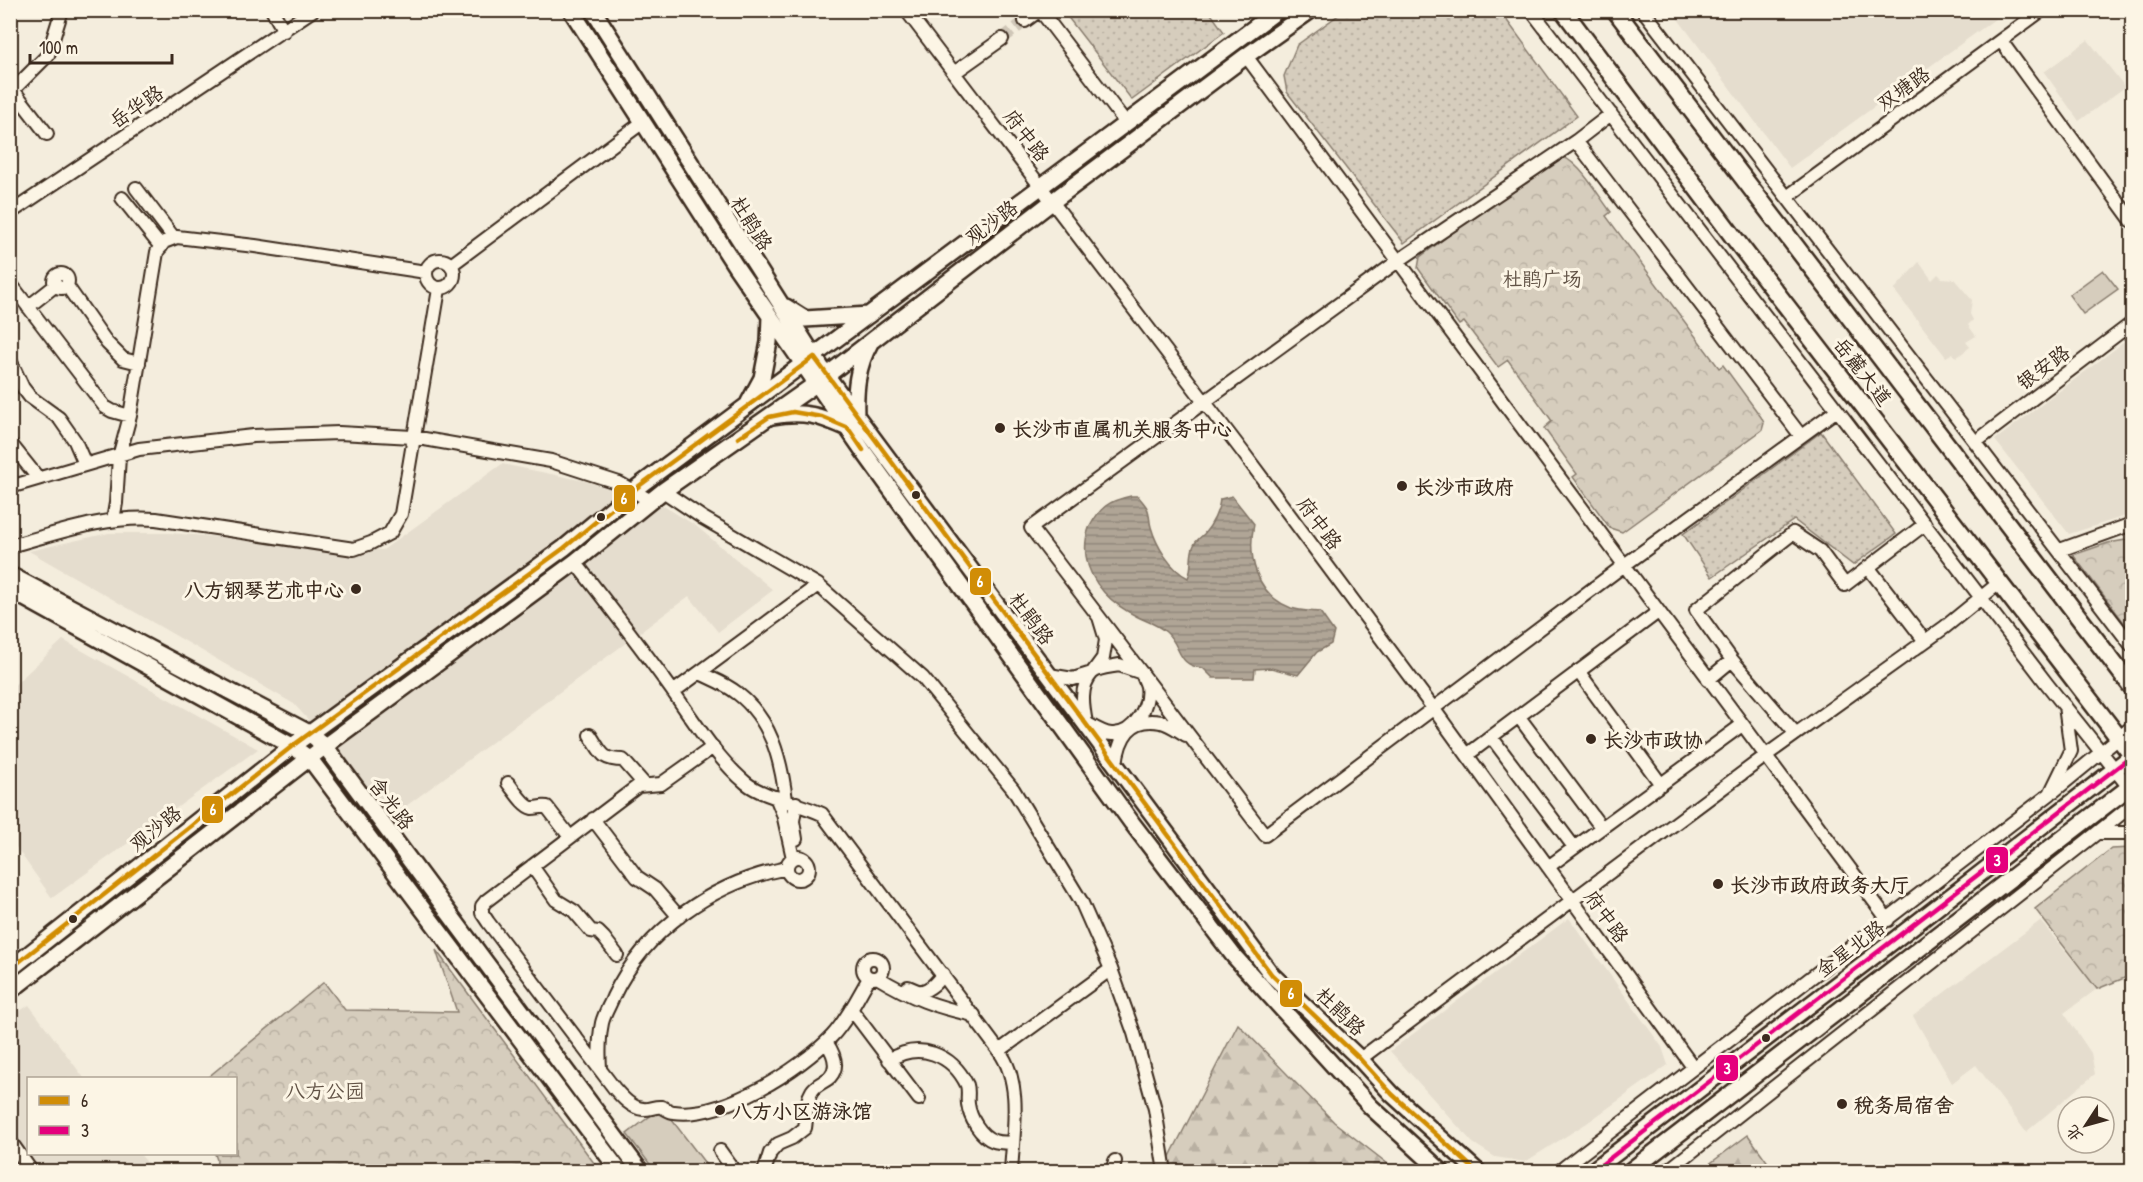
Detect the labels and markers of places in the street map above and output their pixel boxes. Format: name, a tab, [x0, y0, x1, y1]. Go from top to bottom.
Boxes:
place label: 长沙市直属机关服务中心	[1012, 415, 1232, 442]
marker: 长沙市直属机关服务中心	[993, 421, 1007, 435]
place label: 长沙市政府	[1414, 473, 1514, 500]
marker: 长沙市政府	[1395, 479, 1409, 493]
unlabelled marker	[910, 489, 922, 501]
unlabelled marker	[595, 511, 607, 523]
place label: 八方钢琴艺术中心	[184, 576, 344, 603]
marker: 八方钢琴艺术中心	[349, 582, 363, 596]
place label: 长沙市政协	[1603, 726, 1703, 753]
marker: 长沙市政协	[1584, 732, 1598, 746]
place label: 长沙市政府政务大厅	[1730, 871, 1910, 898]
marker: 长沙市政府政务大厅	[1711, 877, 1725, 891]
unlabelled marker	[67, 913, 79, 925]
unlabelled marker	[1760, 1032, 1772, 1044]
place label: 税务局宿舍	[1854, 1091, 1954, 1118]
place label: 八方小区游泳馆	[732, 1097, 872, 1124]
marker: 税务局宿舍	[1835, 1097, 1849, 1111]
marker: 八方小区游泳馆	[713, 1103, 727, 1117]

